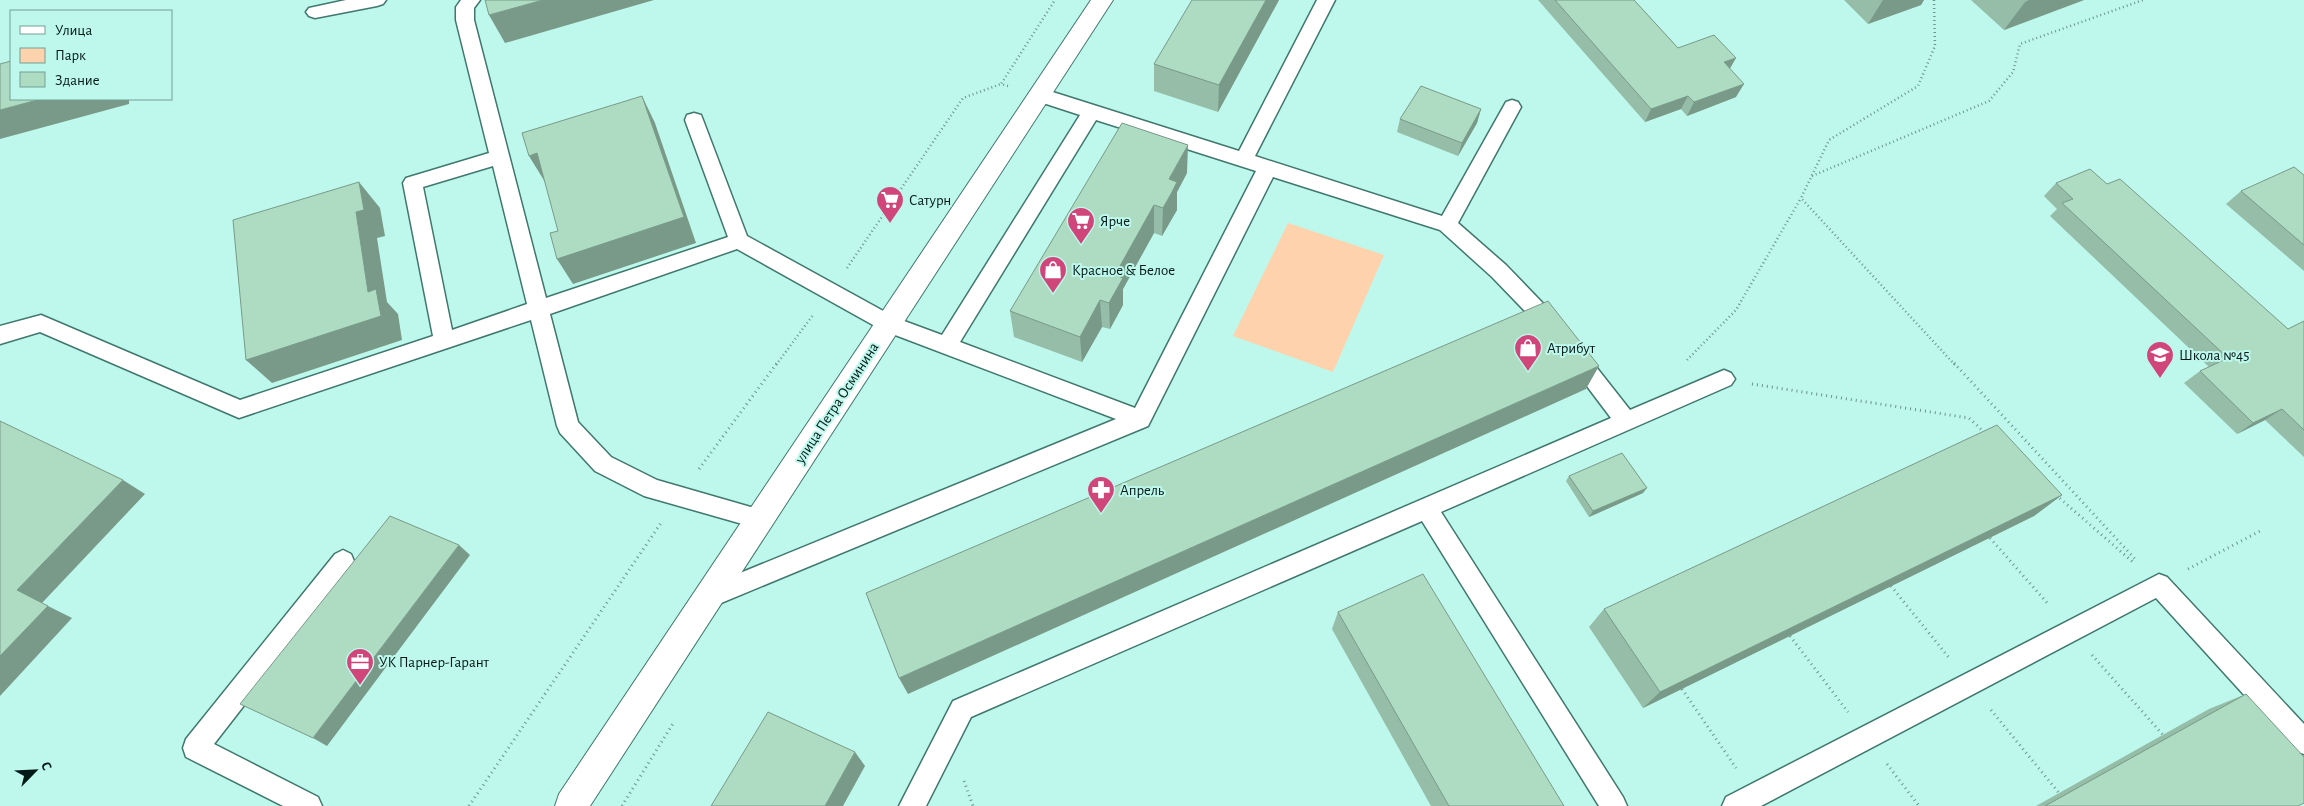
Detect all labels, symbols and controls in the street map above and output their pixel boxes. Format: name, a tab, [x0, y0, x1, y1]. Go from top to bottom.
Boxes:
legend	[10, 10, 172, 100]
text: Улица	[55, 23, 92, 38]
text: Парк	[55, 48, 86, 63]
text: Здание	[55, 73, 100, 88]
supermarket icon: Сатурн	[875, 185, 905, 224]
place label: Сатурн	[909, 193, 951, 208]
supermarket icon: Ярче	[1066, 206, 1096, 245]
place label: Ярче	[1100, 214, 1130, 229]
shop icon: Красное & Белое	[1038, 255, 1068, 294]
place label: Красное & Белое	[1072, 263, 1175, 278]
shop icon: Атрибут	[1513, 333, 1543, 372]
street label: улица Петра Осминина	[792, 340, 882, 467]
school or university icon: Школа №45	[2145, 340, 2175, 379]
place label: Атрибут	[1547, 341, 1596, 356]
place label: Школа №45	[2179, 348, 2250, 363]
pharmacy icon: Апрель	[1086, 475, 1116, 514]
place label: Апрель	[1120, 483, 1165, 498]
office icon: УК Парнер-Гарант	[345, 647, 375, 686]
place label: УК Парнер-Гарант	[379, 655, 489, 670]
north arrow	[10, 746, 60, 796]
text: С	[38, 760, 54, 773]

